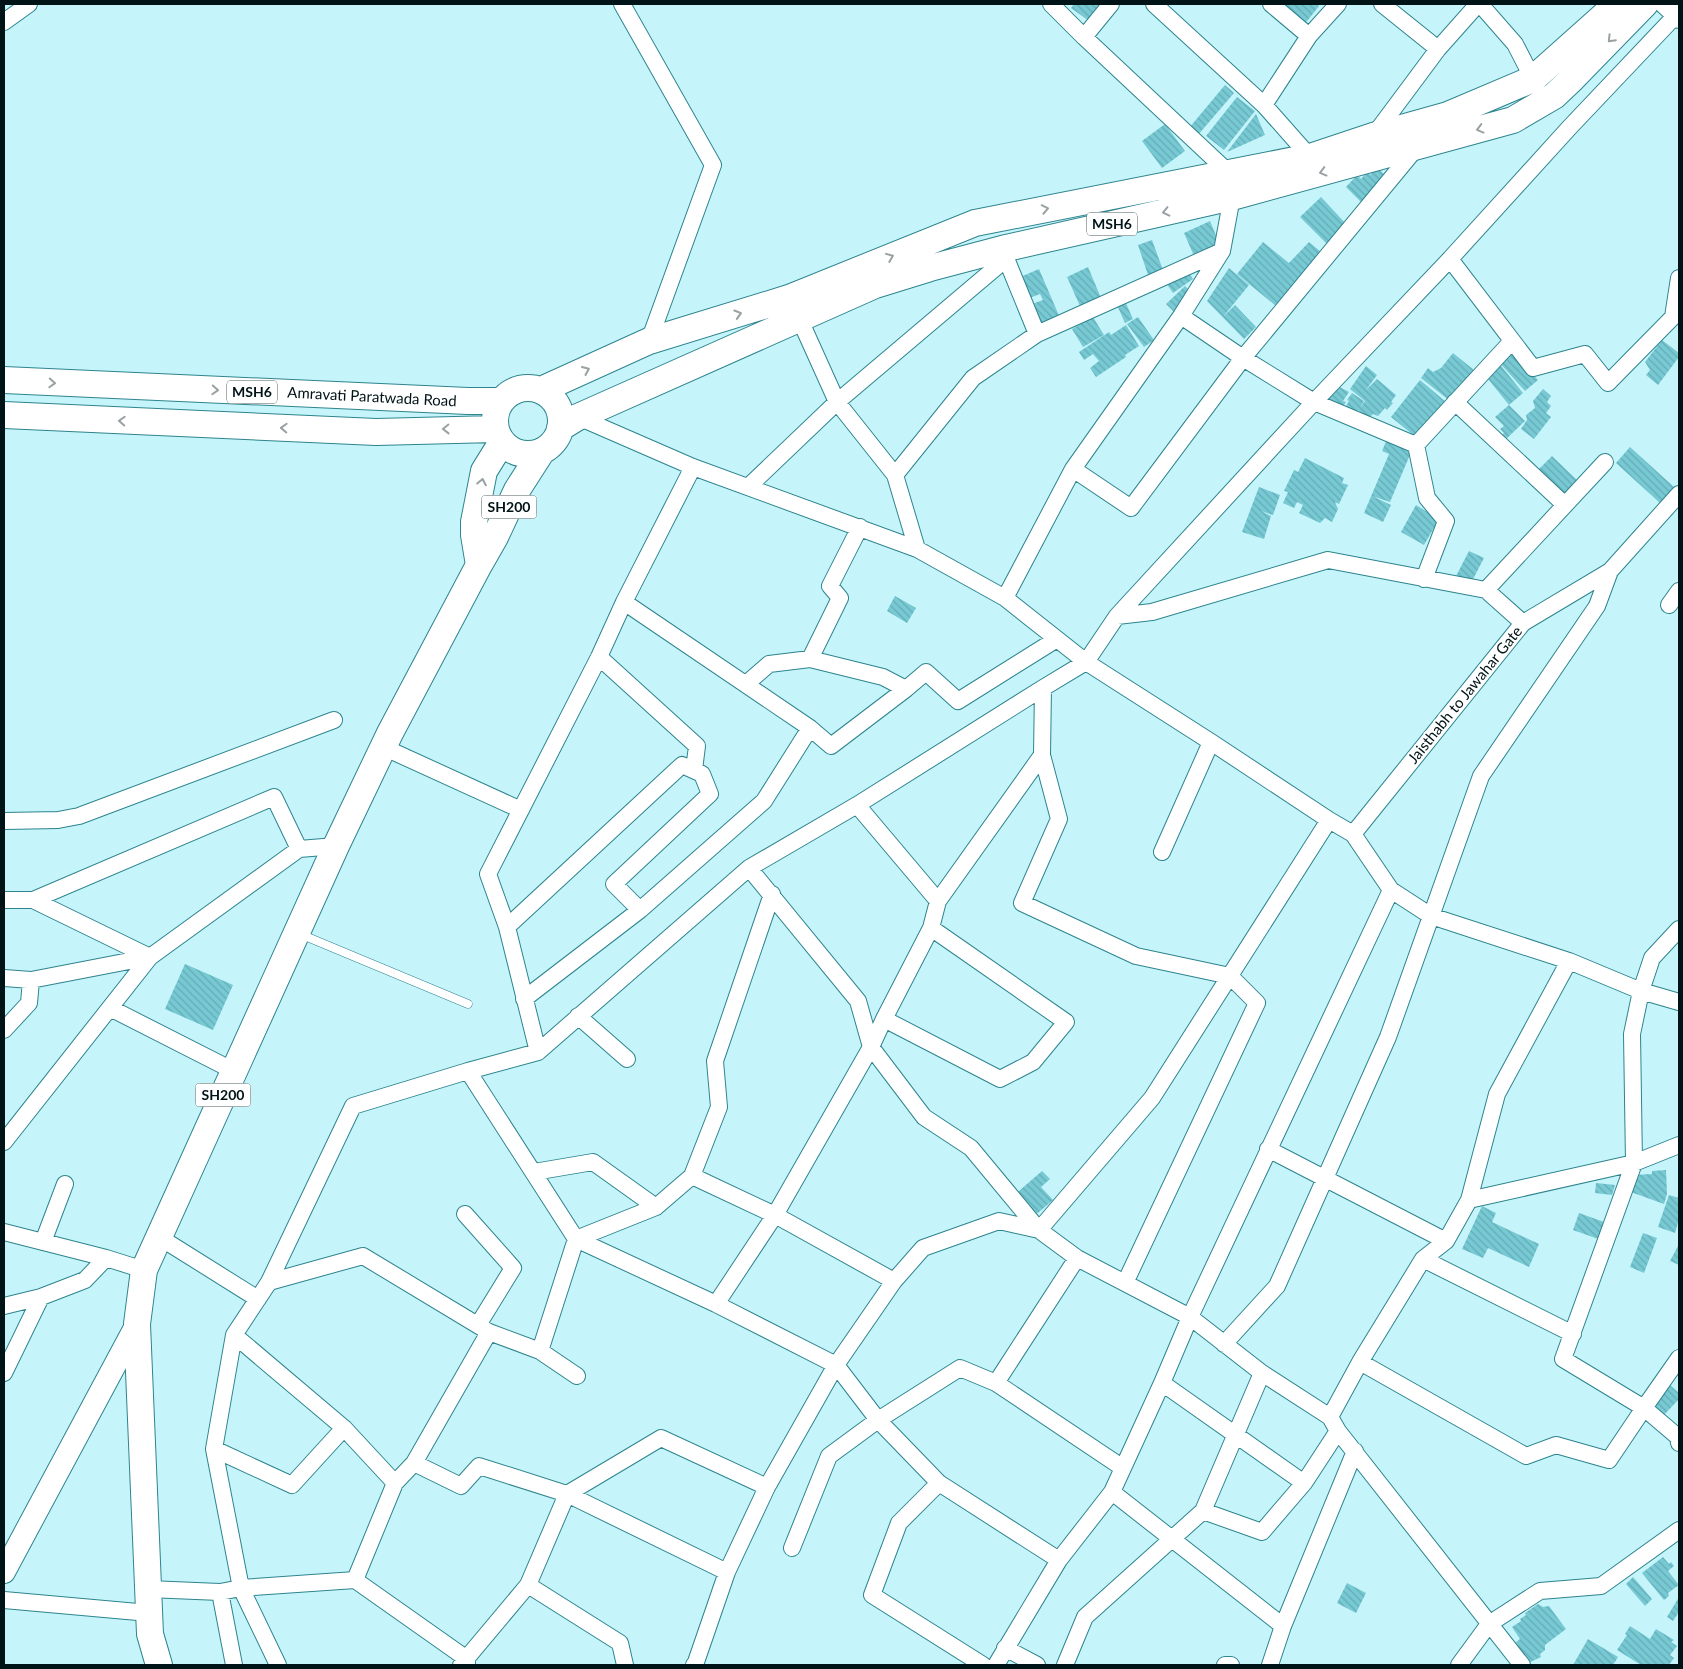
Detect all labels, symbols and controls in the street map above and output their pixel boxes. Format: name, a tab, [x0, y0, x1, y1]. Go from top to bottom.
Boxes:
one-way arrow	[1608, 33, 1617, 42]
one-way arrow	[1477, 124, 1485, 134]
one-way arrow	[1319, 166, 1328, 177]
one-way arrow	[1040, 205, 1049, 215]
one-way arrow	[1161, 206, 1170, 217]
road number: MSH6	[1087, 212, 1137, 235]
one-way arrow	[885, 253, 894, 264]
one-way arrow	[733, 309, 741, 319]
one-way arrow	[581, 366, 590, 377]
one-way arrow	[49, 377, 57, 388]
road number: MSH6	[227, 381, 277, 404]
street label: Amravati Paratwada Road	[287, 383, 457, 409]
one-way arrow	[211, 384, 219, 395]
one-way arrow	[117, 416, 125, 426]
one-way arrow	[280, 423, 288, 433]
one-way arrow	[442, 424, 450, 435]
one-way arrow	[476, 478, 487, 487]
road number: SH200	[482, 496, 536, 518]
street label: Jaisthabh to Jawahar Gate	[1403, 622, 1525, 767]
road number: SH200	[196, 1084, 250, 1106]

